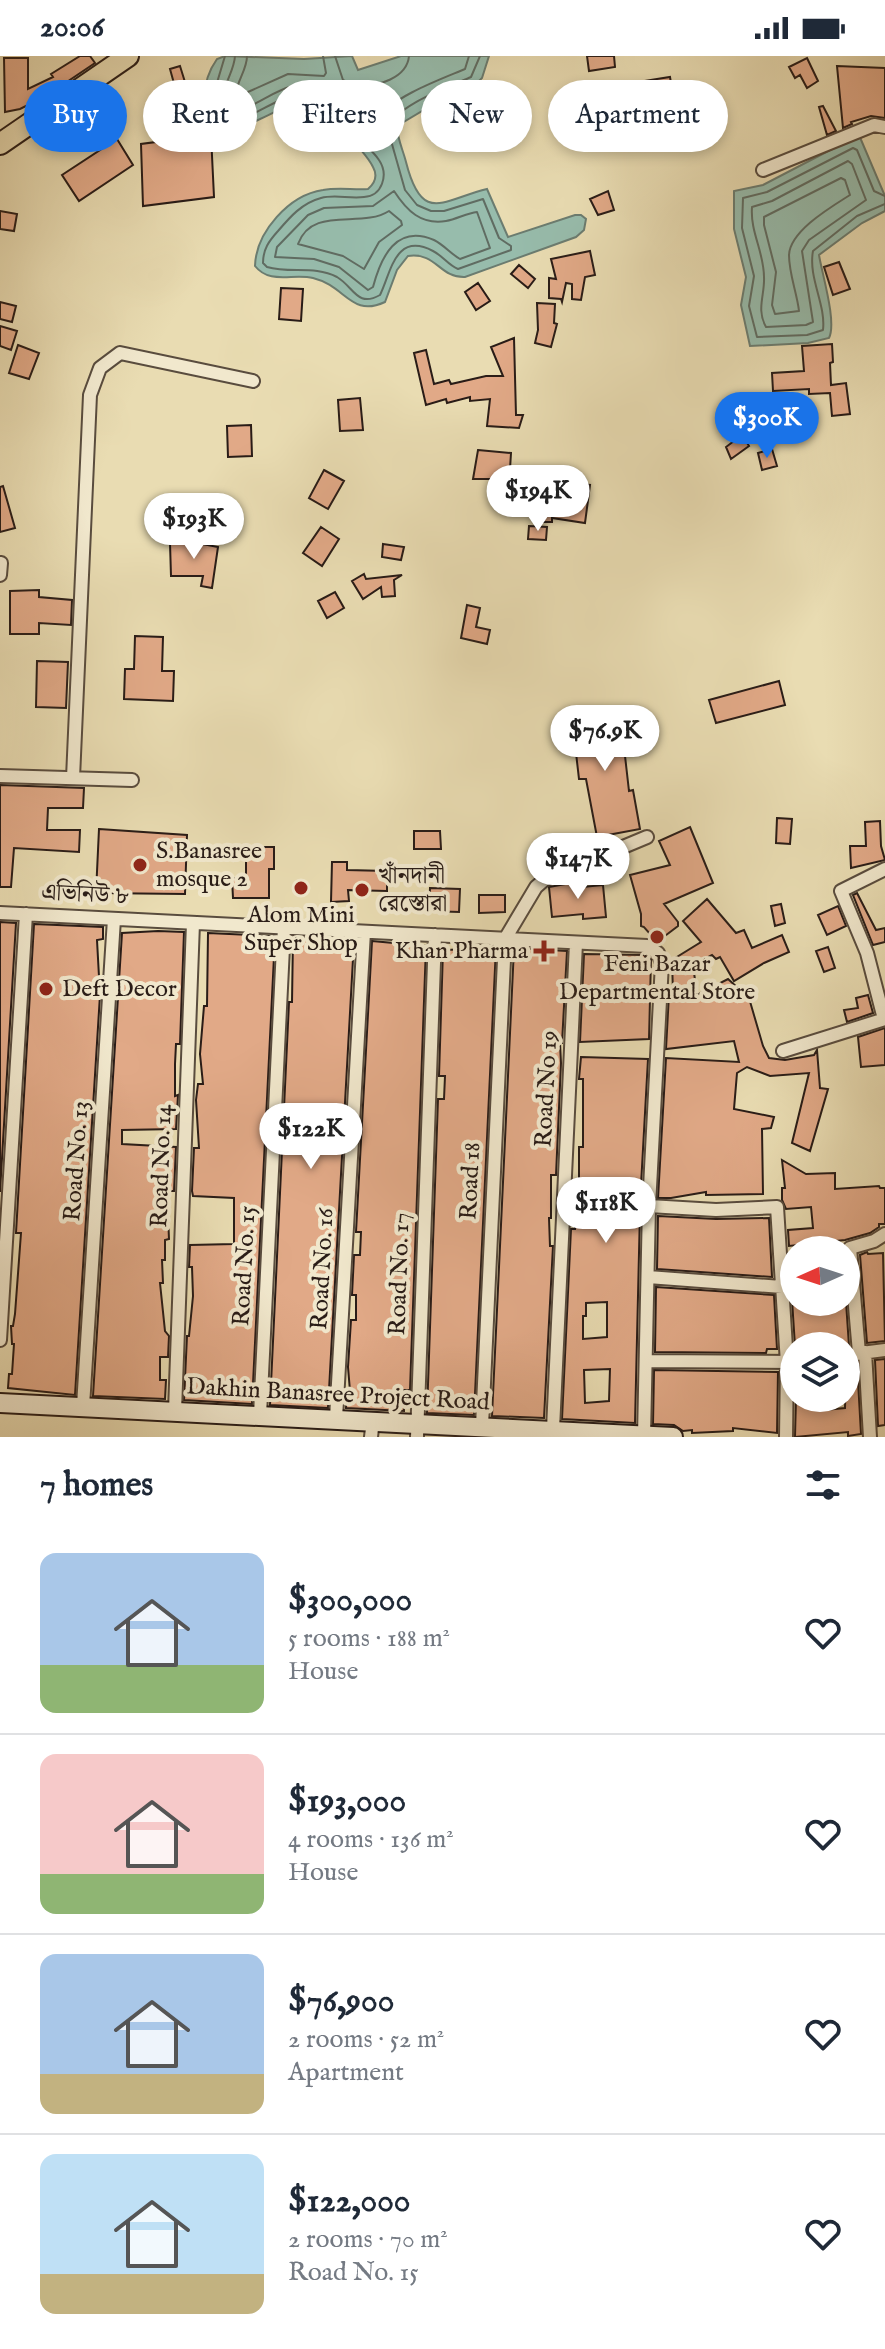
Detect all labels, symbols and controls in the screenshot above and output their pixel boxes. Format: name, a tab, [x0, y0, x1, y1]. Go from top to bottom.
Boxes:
text: 20:06	[40, 9, 104, 47]
chip: Buy	[24, 80, 127, 152]
chip: Rent	[143, 80, 257, 152]
chip: Filters	[273, 80, 405, 152]
chip: New	[421, 80, 532, 152]
chip: Apartment	[548, 80, 728, 152]
pin: $300K	[711, 392, 823, 460]
text: $300K	[733, 401, 801, 434]
pin: $194K	[482, 465, 594, 533]
text: $194K	[505, 474, 571, 507]
pin: $193K	[138, 493, 250, 561]
text: $193K	[162, 502, 226, 535]
pin: $76.9K	[540, 705, 670, 773]
text: $76.9K	[568, 714, 642, 747]
pin: $147K	[522, 833, 634, 901]
place label: S.Banasree mosque 2	[156, 836, 262, 895]
text: $147K	[545, 842, 612, 875]
marker: S.Banasree mosque 2	[131, 856, 149, 874]
place label: খাঁনদানী রেস্তোরা	[378, 861, 447, 920]
street label: এভিনিউ ৮	[40, 876, 130, 913]
marker: Alom Mini Super Shop	[292, 879, 310, 897]
marker: খাঁনদানী রেস্তোরা	[353, 881, 371, 899]
place label: Alom Mini Super Shop	[244, 900, 358, 959]
marker: Feni Bazar Departmental Store	[648, 928, 666, 946]
place label: Khan Pharma	[395, 936, 529, 967]
marker: Khan Pharma	[535, 942, 553, 960]
place label: Feni Bazar Departmental Store	[559, 949, 755, 1008]
place label: Deft Decor	[62, 974, 177, 1005]
marker: Deft Decor	[37, 980, 55, 998]
street label: Road No 19	[528, 1030, 566, 1148]
street label: Road No. 13	[57, 1100, 97, 1222]
street label: Road No. 14	[144, 1103, 180, 1228]
pin: $122K	[255, 1103, 367, 1171]
text: $122K	[277, 1112, 345, 1145]
street label: Road 18	[453, 1141, 489, 1221]
pin: $118K	[550, 1177, 662, 1245]
text: $118K	[575, 1186, 637, 1219]
street label: Road No. 15	[226, 1205, 264, 1327]
street label: Road No. 16	[304, 1206, 342, 1331]
street label: Road No. 17	[382, 1212, 418, 1336]
north arrow	[780, 1236, 860, 1316]
map controls	[780, 1236, 860, 1412]
button: layers	[780, 1332, 860, 1412]
street label: Dakhin Banasree Project Road	[185, 1372, 491, 1418]
icon: filters	[801, 1463, 845, 1507]
text: 7 homes	[40, 1464, 153, 1507]
text: $300,000	[288, 1579, 412, 1622]
icon: home	[104, 1585, 200, 1681]
icon: heart	[801, 1611, 845, 1655]
text: 5 rooms · 188 m²	[288, 1622, 450, 1655]
text: House	[288, 1655, 358, 1688]
text: $193,000	[288, 1780, 406, 1823]
icon: home	[104, 1786, 200, 1882]
icon: heart	[801, 1812, 845, 1856]
text: 4 rooms · 136 m²	[288, 1823, 454, 1856]
text: House	[288, 1856, 358, 1889]
text: $76,900	[288, 1980, 394, 2023]
icon: home	[104, 1986, 200, 2082]
icon: heart	[801, 2012, 845, 2056]
text: 2 rooms · 52 m²	[288, 2023, 444, 2056]
text: Apartment	[288, 2056, 404, 2089]
text: $122,000	[288, 2180, 411, 2223]
icon: home	[104, 2186, 200, 2282]
icon: heart	[801, 2212, 845, 2256]
text: 2 rooms · 70 m²	[288, 2223, 448, 2256]
text: Road No. 15	[288, 2256, 419, 2289]

